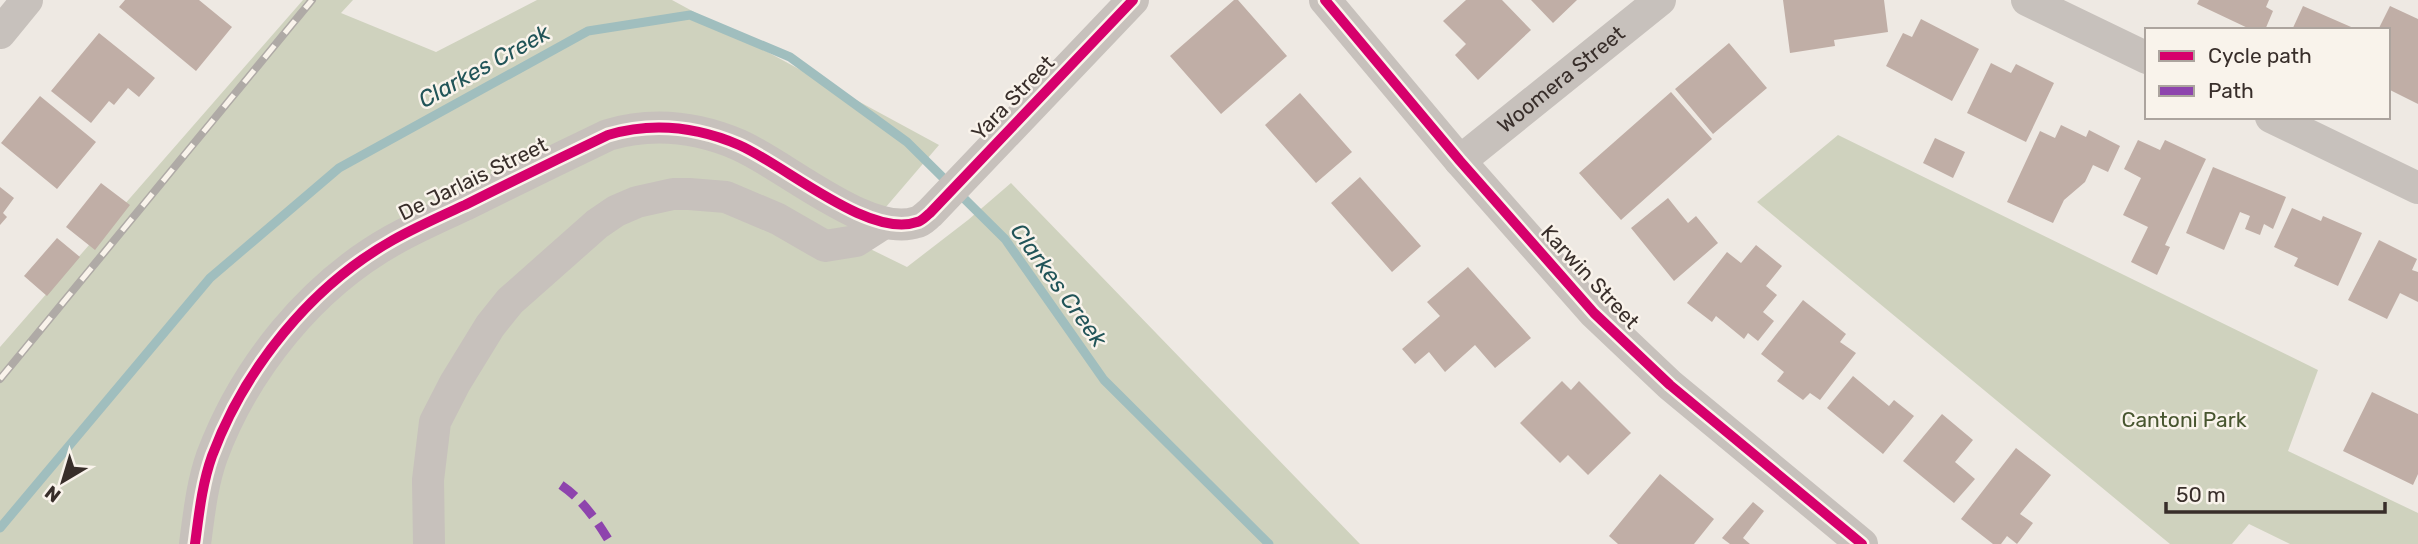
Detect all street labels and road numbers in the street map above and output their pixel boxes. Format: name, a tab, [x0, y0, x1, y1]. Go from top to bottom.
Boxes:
street label: Woomera Street	[1492, 20, 1630, 138]
street label: Yara Street	[966, 50, 1059, 145]
street label: De Jarlais Street	[394, 132, 551, 225]
street label: Karwin Street	[1536, 220, 1645, 334]

